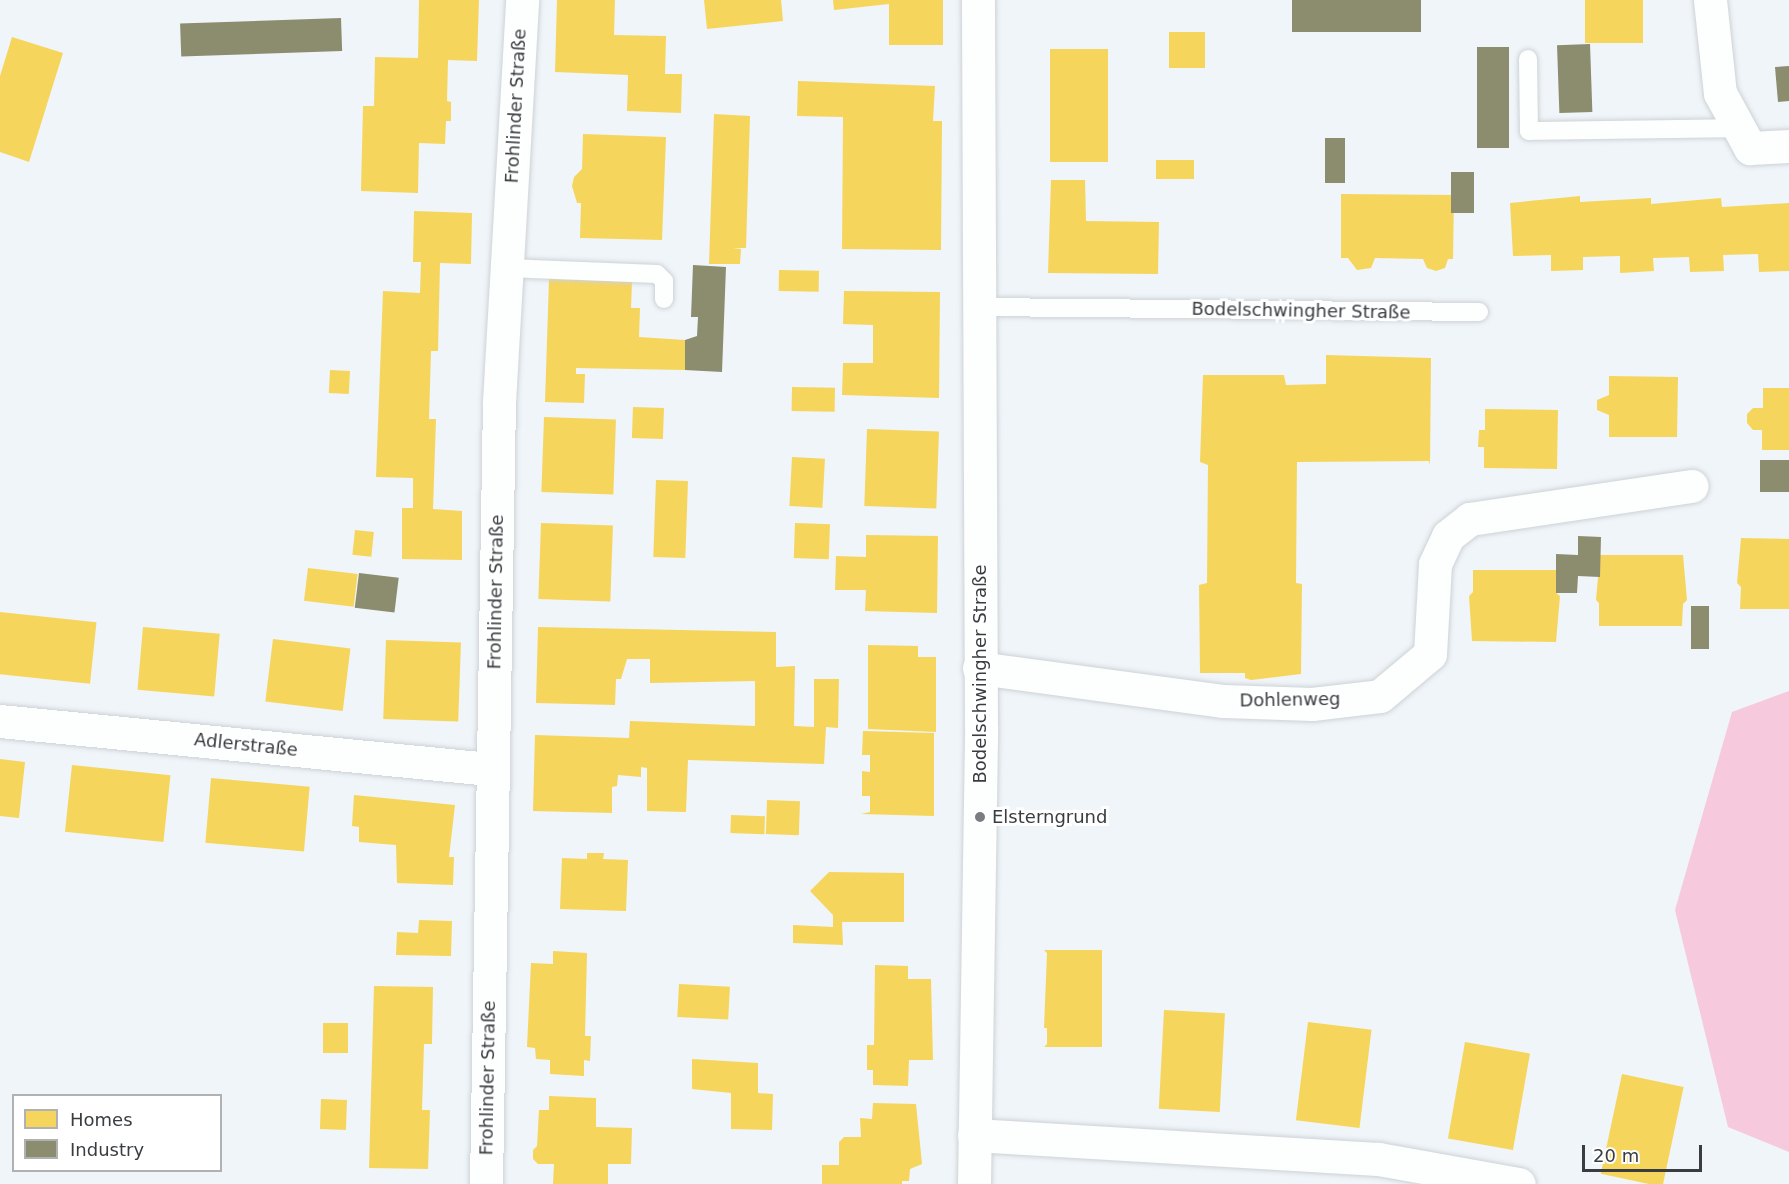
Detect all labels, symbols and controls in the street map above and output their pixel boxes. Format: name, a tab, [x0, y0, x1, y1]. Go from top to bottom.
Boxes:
street label: Frohlinder Straße	[501, 28, 531, 184]
street label: Bodelschwingher Straße	[1191, 298, 1411, 324]
street label: Frohlinder Straße	[484, 514, 508, 670]
street label: Bodelschwingher Straße	[969, 564, 991, 784]
street label: Dohlenweg	[1239, 688, 1341, 712]
street label: Adlerstraße	[193, 729, 299, 761]
place label: Elsterngrund	[992, 806, 1107, 828]
marker: Elsterngrund	[973, 810, 987, 824]
street label: Frohlinder Straße	[476, 1000, 500, 1156]
legend	[12, 1094, 222, 1172]
text: Homes	[70, 1109, 133, 1130]
scale bar	[1585, 1133, 1705, 1171]
text: Industry	[70, 1139, 144, 1160]
text: 20 m	[1593, 1145, 1639, 1166]

